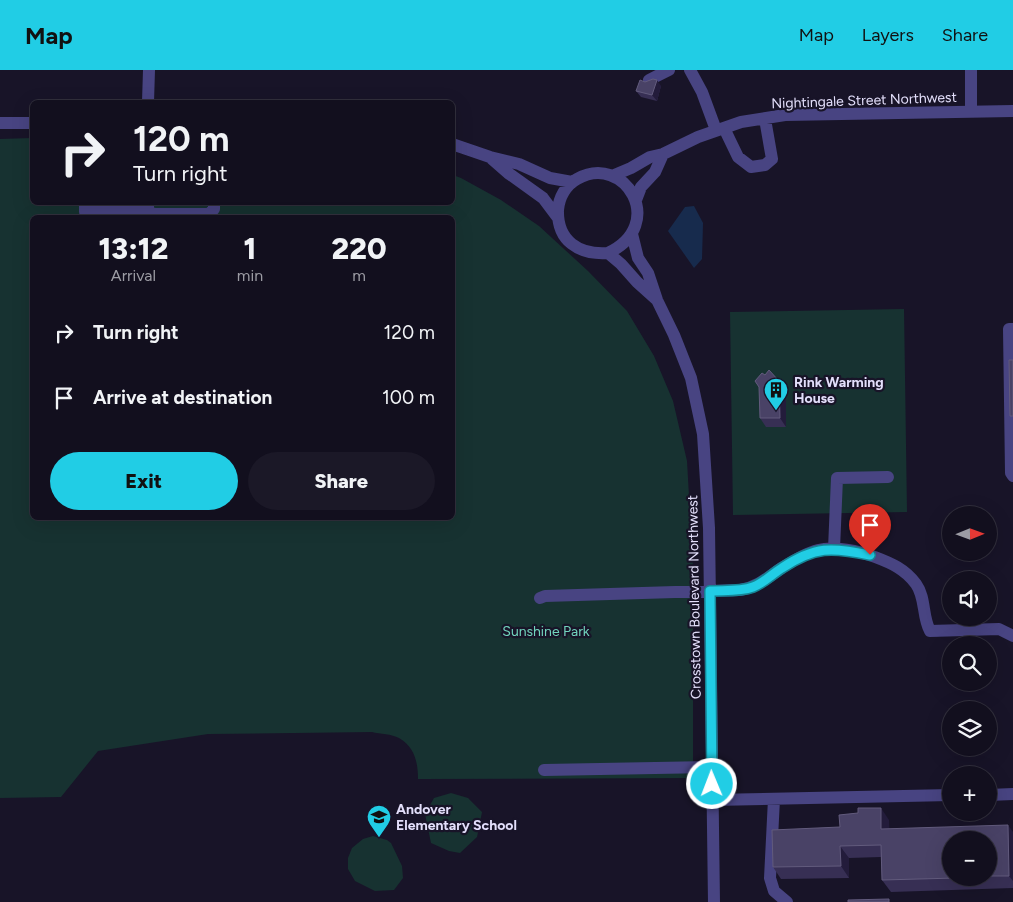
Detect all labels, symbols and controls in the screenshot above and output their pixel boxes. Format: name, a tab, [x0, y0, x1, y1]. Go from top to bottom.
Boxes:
text: Map	[25, 21, 73, 50]
text: Map	[799, 24, 834, 46]
text: Layers	[862, 24, 914, 46]
text: Share	[942, 24, 988, 46]
street label: Nightingale Street Northwest	[771, 89, 957, 112]
text: 120 m	[133, 118, 230, 160]
icon: right	[50, 120, 115, 185]
text: Turn right	[133, 160, 228, 187]
text: 13:12	[99, 230, 168, 267]
text: 1	[244, 230, 256, 267]
text: 220	[332, 230, 386, 267]
text: Arrival	[111, 266, 156, 285]
text: min	[237, 266, 263, 285]
text: m	[352, 266, 366, 285]
icon: right	[50, 319, 78, 347]
text: Turn right	[93, 321, 179, 344]
text: 120 m	[383, 321, 435, 344]
place label: Rink Warming House	[794, 374, 884, 407]
building icon: Rink Warming House	[763, 377, 789, 411]
icon: arrive	[50, 384, 78, 412]
text: Arrive at destination	[93, 386, 272, 409]
text: 100 m	[382, 386, 435, 409]
button: Exit	[50, 452, 238, 510]
button: Share	[248, 452, 435, 510]
street label: Crosstown Boulevard Northwest	[684, 495, 705, 699]
pin	[849, 504, 891, 555]
north arrow	[942, 506, 998, 561]
map controls	[942, 506, 997, 886]
icon: arrive	[856, 511, 884, 539]
button: sound	[942, 571, 997, 626]
park label: Sunshine Park	[502, 623, 590, 640]
button: search	[942, 636, 997, 691]
button: layers	[942, 701, 997, 756]
position arrow	[685, 757, 737, 809]
button: +	[942, 766, 997, 821]
place label: Andover Elementary School	[396, 801, 517, 834]
school or university icon: Andover Elementary School	[366, 804, 392, 838]
button: −	[942, 831, 997, 886]

